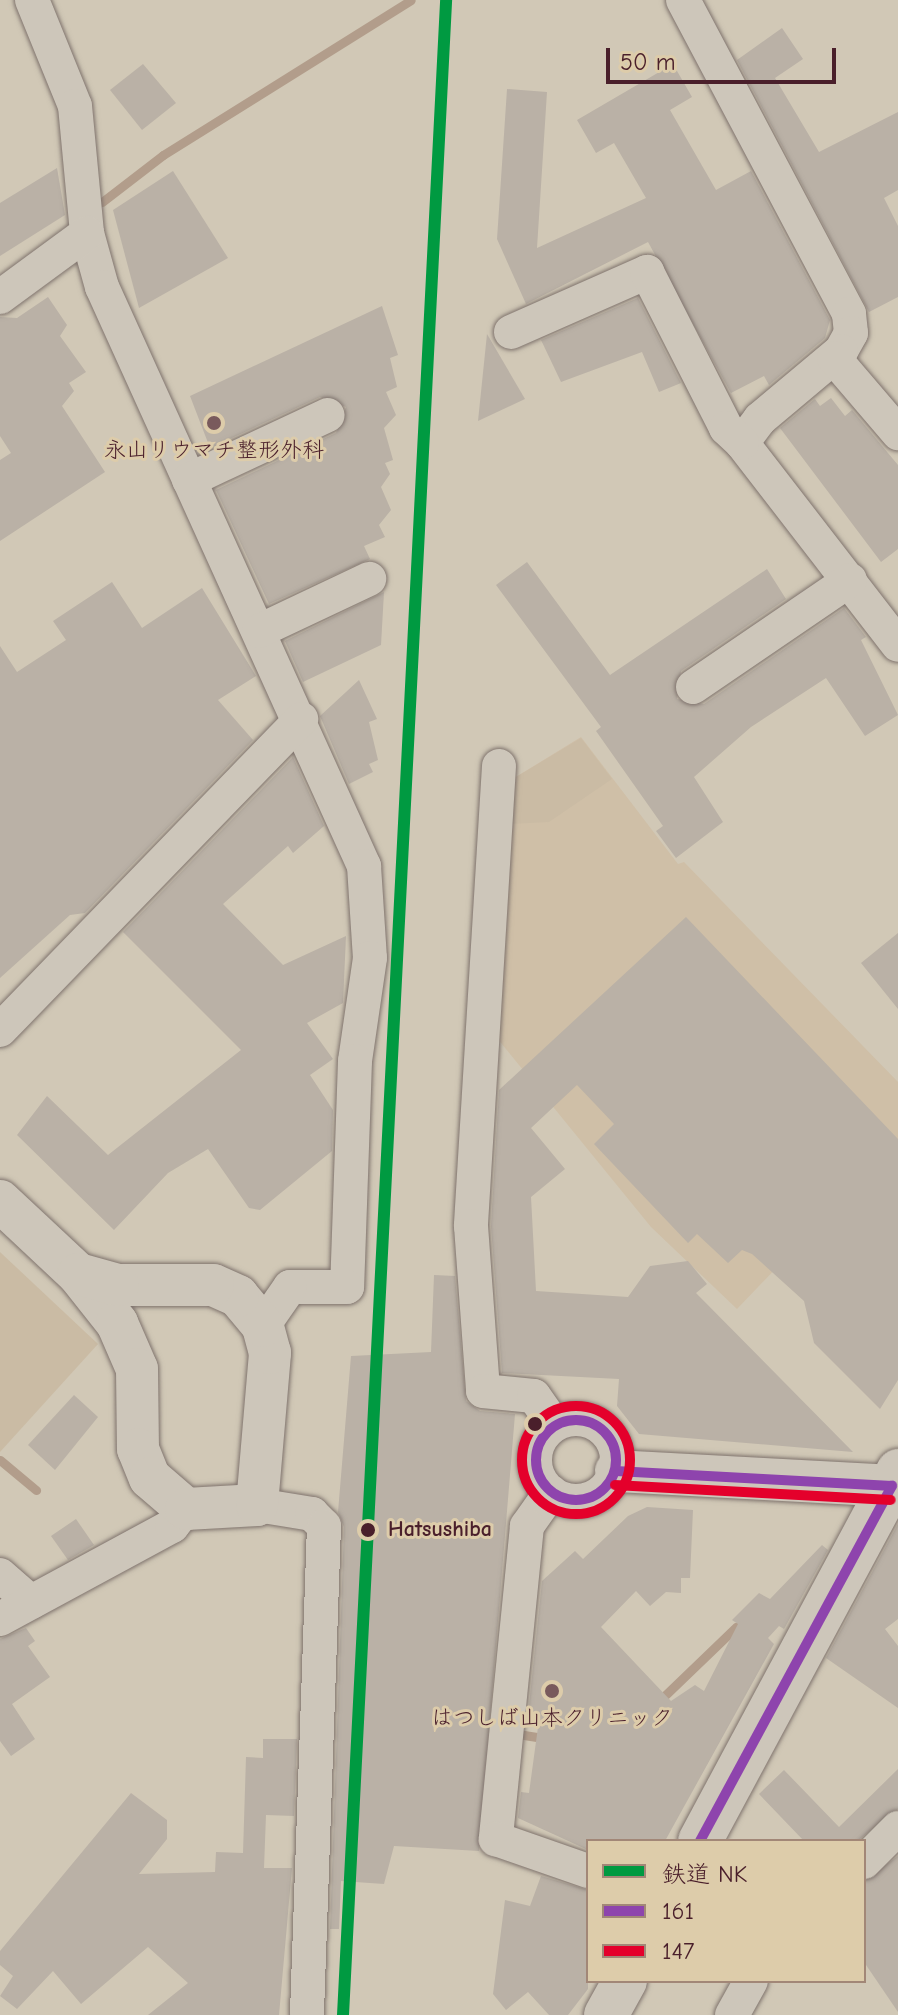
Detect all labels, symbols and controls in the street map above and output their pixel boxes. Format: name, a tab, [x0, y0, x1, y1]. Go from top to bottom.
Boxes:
scale bar	[610, 32, 840, 82]
text: 50 m	[620, 48, 676, 76]
marker: 永山リウマチ整形外科	[203, 412, 225, 434]
place label: 永山リウマチ整形外科	[104, 438, 324, 464]
unlabelled marker	[527, 1416, 543, 1432]
marker: Hatsushiba	[355, 1517, 381, 1543]
place label: Hatsushiba	[388, 1517, 492, 1543]
marker: はつしば山本クリニック	[541, 1680, 563, 1702]
place label: はつしば山本クリニック	[431, 1706, 673, 1732]
legend	[586, 1839, 866, 1983]
text: 鉄道 NK	[662, 1860, 747, 1888]
text: 161	[662, 1897, 694, 1925]
text: 147	[662, 1937, 694, 1965]

